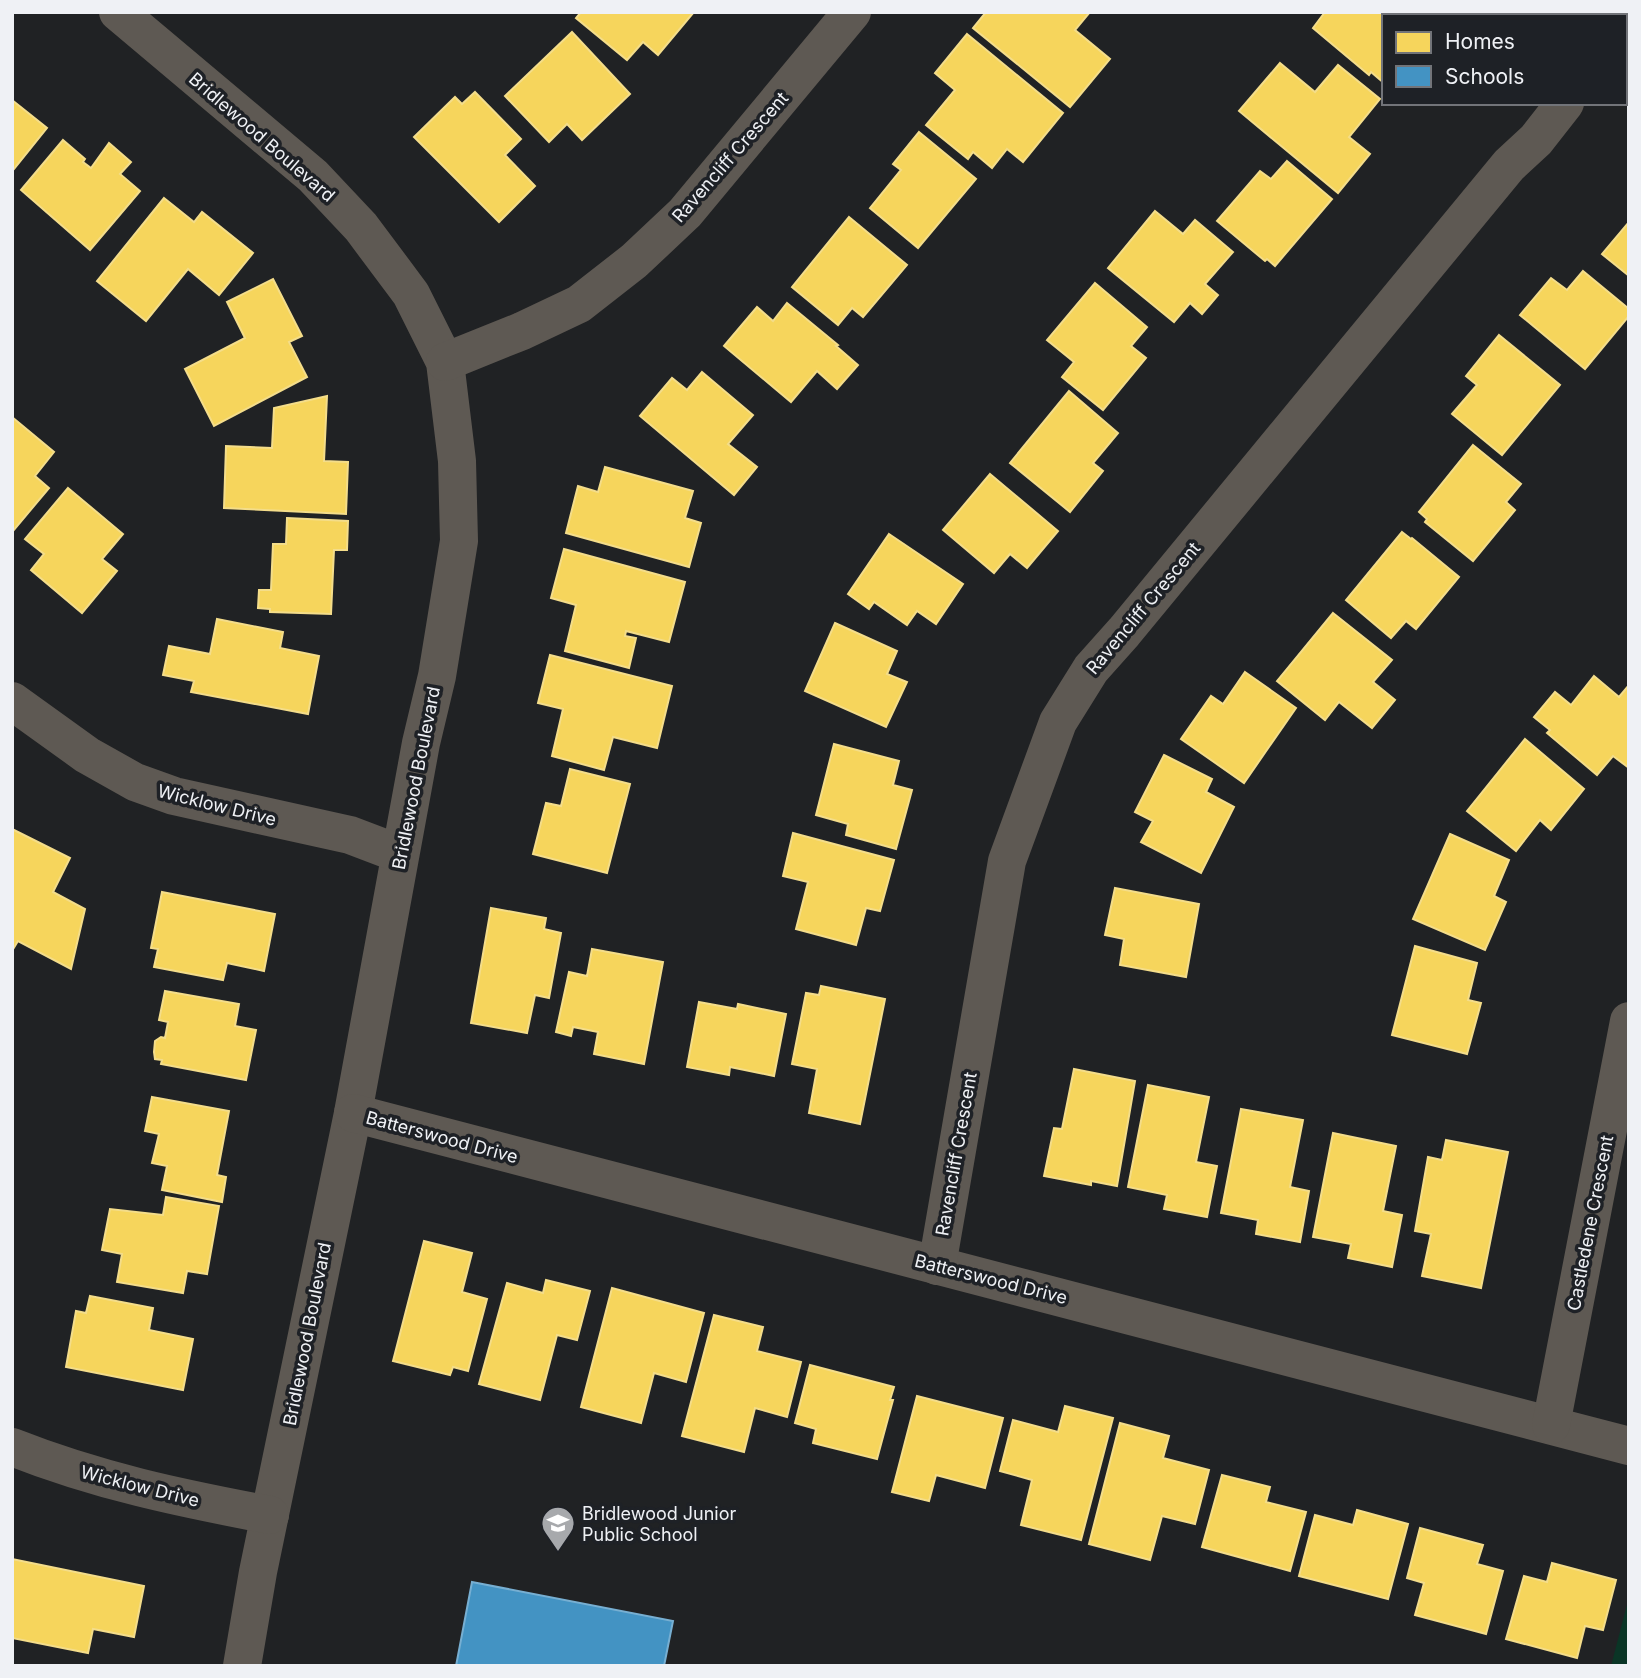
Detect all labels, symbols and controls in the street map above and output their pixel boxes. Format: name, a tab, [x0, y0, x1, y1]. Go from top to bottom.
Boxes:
legend	[1382, 14, 1627, 105]
text: Homes	[1445, 29, 1515, 54]
text: Schools	[1445, 64, 1524, 89]
street label: Bridlewood Boulevard	[185, 68, 339, 206]
street label: Ravencliff Crescent	[668, 87, 792, 226]
street label: Ravencliff Crescent	[1082, 538, 1204, 678]
street label: Bridlewood Boulevard	[388, 685, 444, 871]
street label: Wicklow Drive	[155, 780, 279, 830]
street label: Ravencliff Crescent	[931, 1070, 981, 1237]
street label: Batterswood Drive	[364, 1107, 520, 1167]
street label: Castledene Crescent	[1563, 1133, 1617, 1312]
street label: Bridlewood Boulevard	[279, 1241, 335, 1427]
street label: Batterswood Drive	[913, 1250, 1069, 1308]
street label: Wicklow Drive	[78, 1461, 202, 1511]
place label: Bridlewood Junior Public School	[582, 1503, 737, 1545]
school or university icon: Bridlewood Junior Public School	[539, 1504, 577, 1553]

